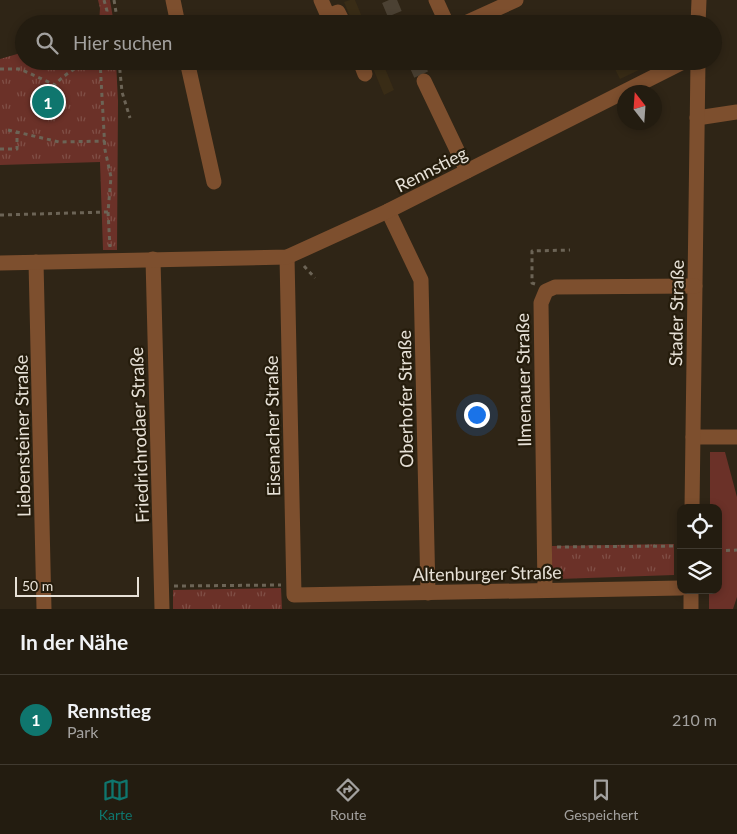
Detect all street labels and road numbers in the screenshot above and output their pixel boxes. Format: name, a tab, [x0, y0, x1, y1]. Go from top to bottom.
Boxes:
street label: Rennstieg	[391, 141, 471, 197]
street label: Stader Straße	[664, 260, 688, 366]
street label: Ilmenauer Straße	[511, 313, 535, 447]
street label: Oberhofer Straße	[393, 330, 417, 468]
street label: Friedrichrodaer Straße	[125, 347, 153, 523]
street label: Liebensteiner Straße	[10, 355, 34, 517]
street label: Eisenacher Straße	[260, 355, 284, 497]
street label: Altenburger Straße	[412, 561, 562, 585]

